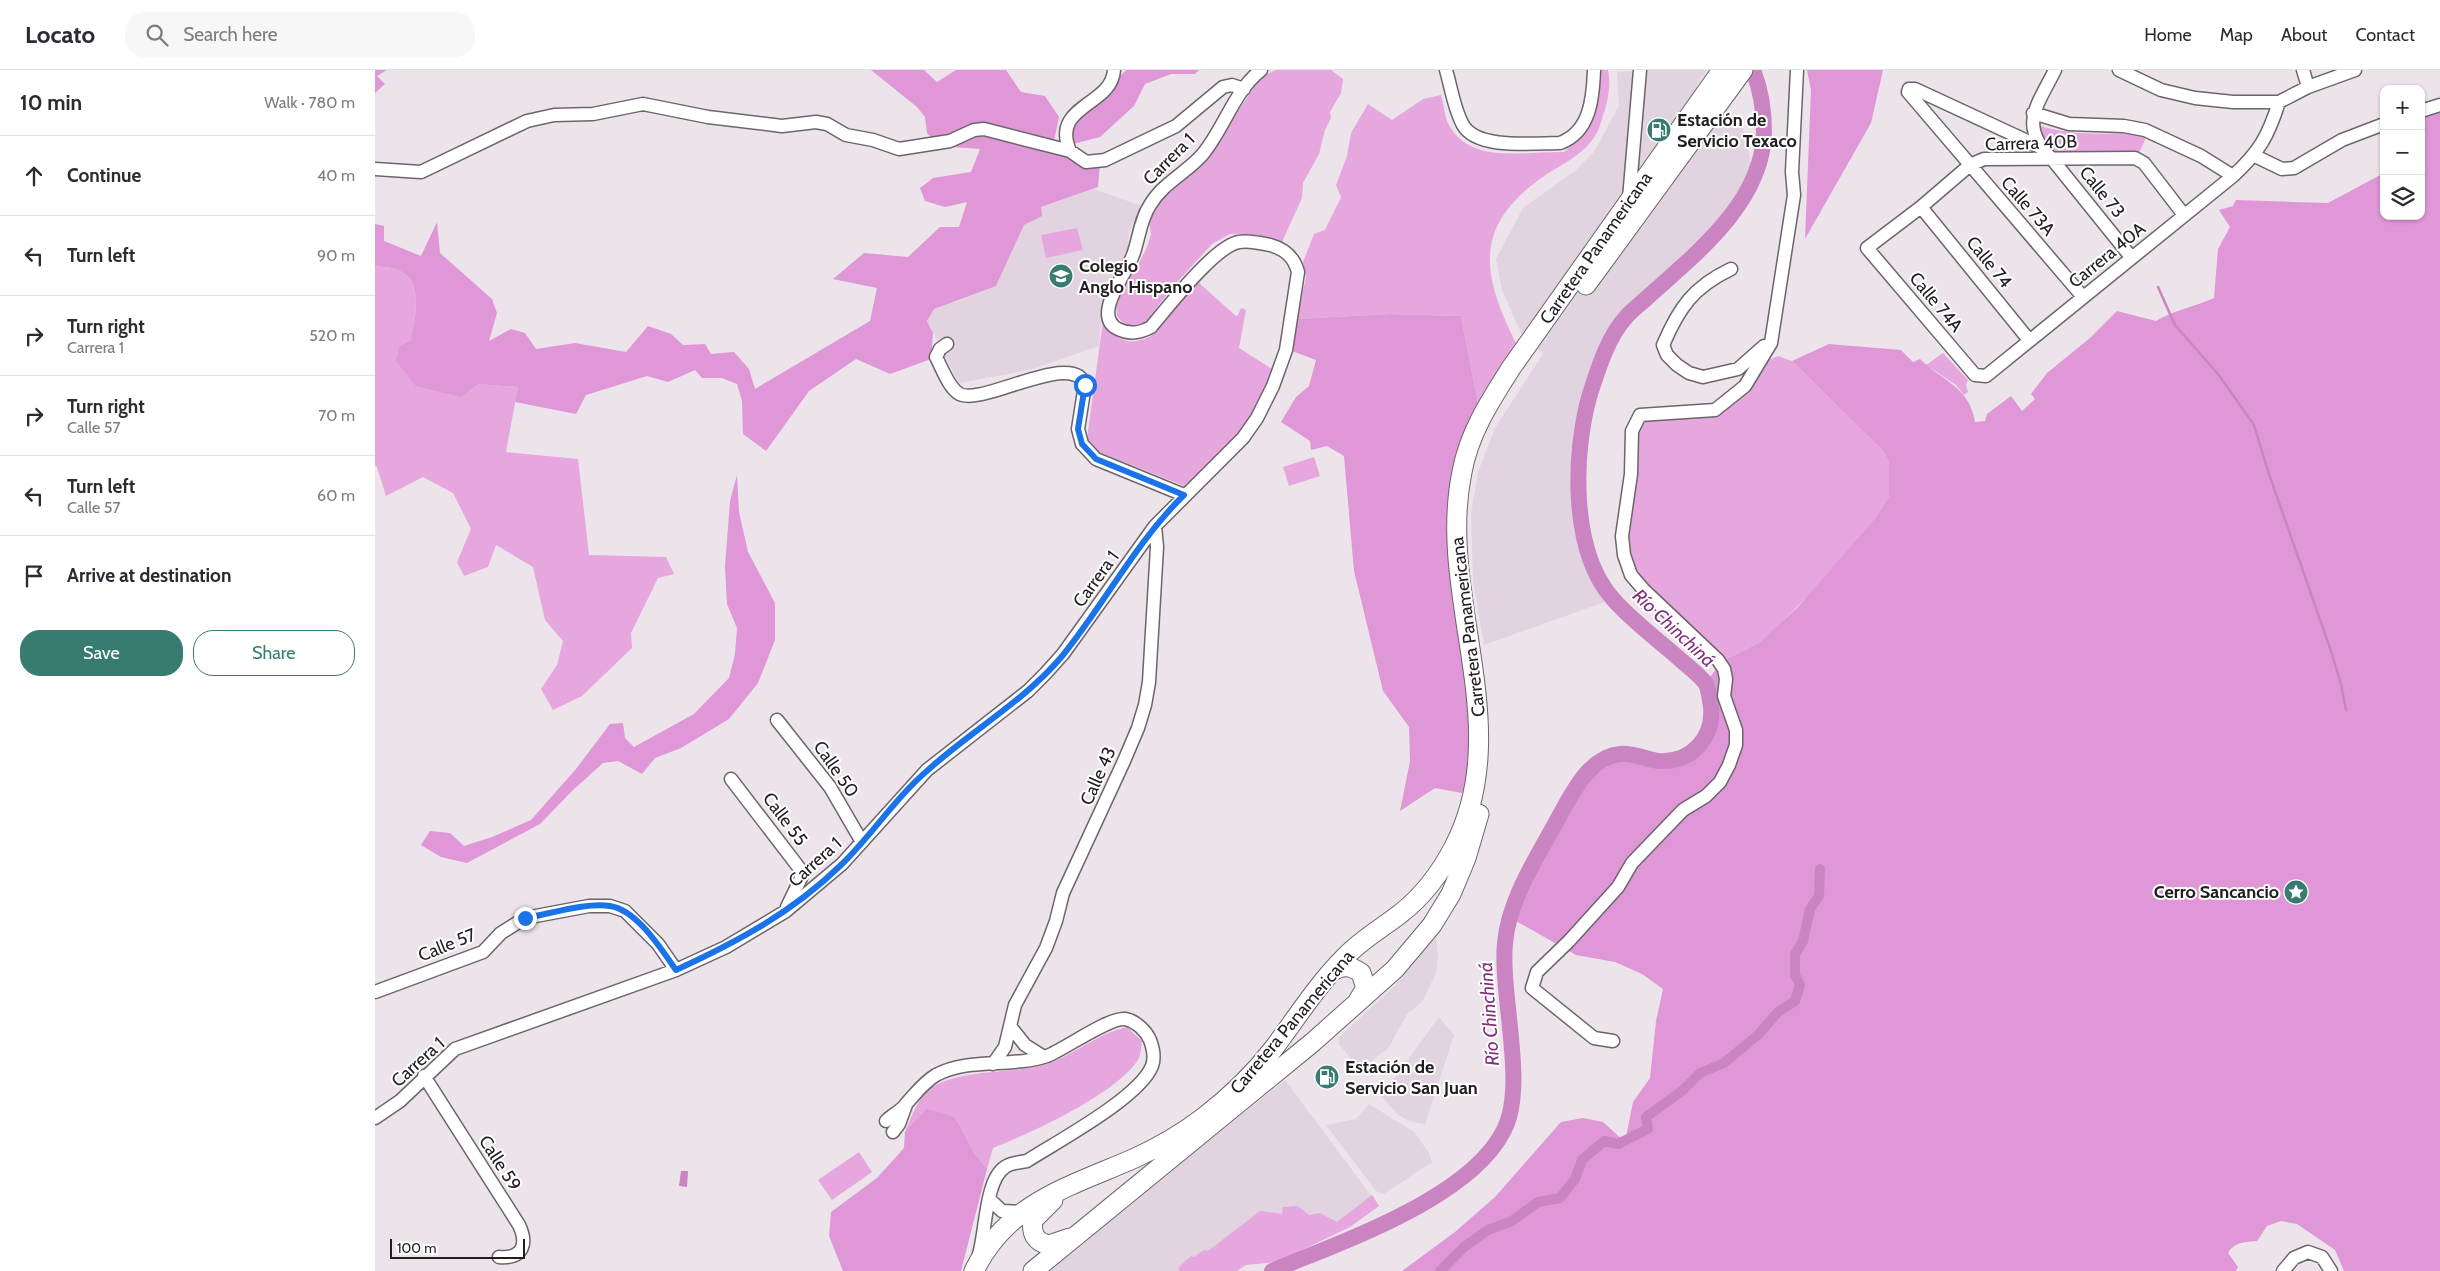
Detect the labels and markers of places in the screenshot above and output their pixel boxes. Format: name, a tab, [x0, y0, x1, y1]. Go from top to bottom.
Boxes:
place label: Estación de Servicio Texaco	[1677, 109, 1797, 152]
fuel station icon: Estación de Servicio Texaco	[1646, 117, 1672, 143]
place label: Colegio Anglo Hispano	[1079, 255, 1193, 298]
school or university icon: Colegio Anglo Hispano	[1048, 263, 1074, 289]
place icon: Cerro Sancancio	[2283, 879, 2309, 905]
place label: Cerro Sancancio	[2154, 881, 2279, 903]
place label: Estación de Servicio San Juan	[1345, 1056, 1478, 1099]
fuel station icon: Estación de Servicio San Juan	[1314, 1064, 1340, 1090]

